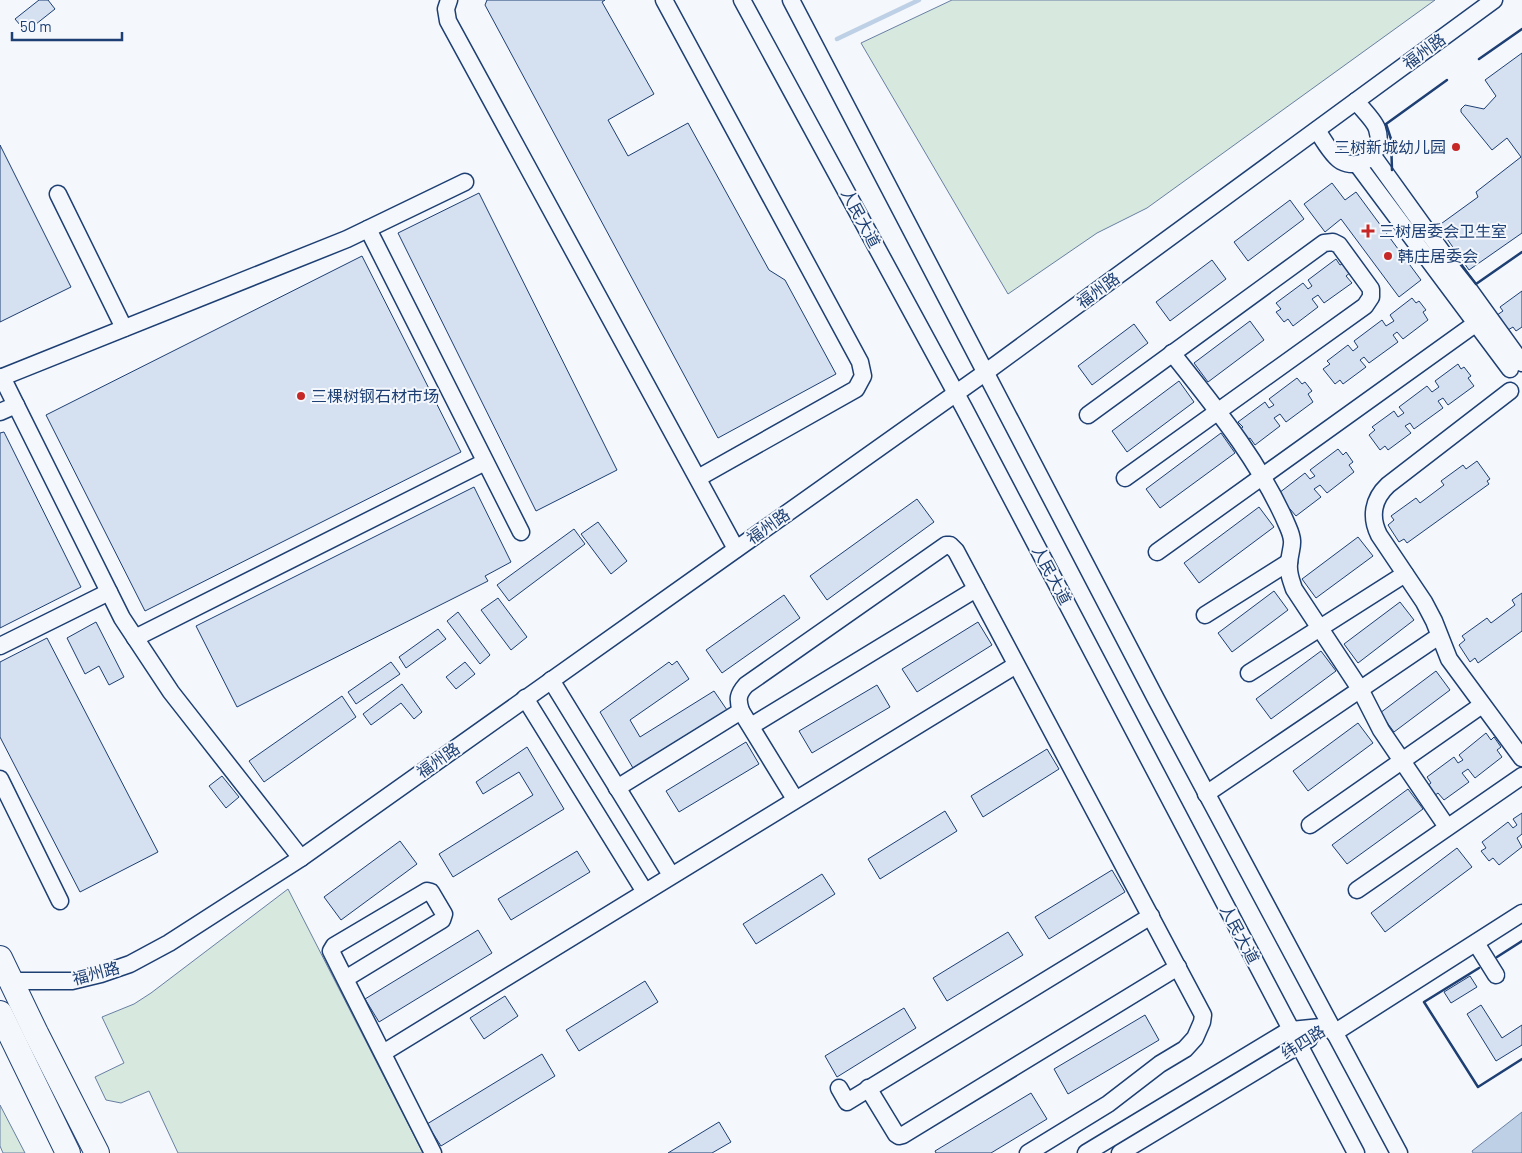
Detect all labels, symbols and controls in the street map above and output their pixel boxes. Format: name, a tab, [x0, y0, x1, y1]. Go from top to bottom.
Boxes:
scale bar	[12, 10, 122, 42]
text: 50 m	[20, 17, 52, 35]
street label: 福州路	[1399, 29, 1449, 72]
place label: 三树新城幼儿园	[1334, 137, 1446, 156]
marker: 三树新城幼儿园	[1450, 141, 1462, 153]
street label: 人民大道	[838, 185, 885, 250]
place label: 三树居委会卫生室	[1379, 221, 1507, 240]
marker: 三树居委会卫生室	[1361, 224, 1375, 238]
place label: 韩庄居委会	[1398, 246, 1478, 265]
marker: 韩庄居委会	[1382, 250, 1394, 262]
street label: 福州路	[1073, 268, 1123, 311]
place label: 三棵树钢石材市场	[311, 386, 439, 405]
marker: 三棵树钢石材市场	[295, 390, 307, 402]
street label: 福州路	[743, 504, 793, 547]
street label: 人民大道	[1029, 542, 1076, 607]
street label: 福州路	[413, 738, 463, 781]
street label: 人民大道	[1217, 901, 1264, 966]
street label: 福州路	[70, 957, 122, 988]
street label: 纬四路	[1277, 1021, 1328, 1062]

